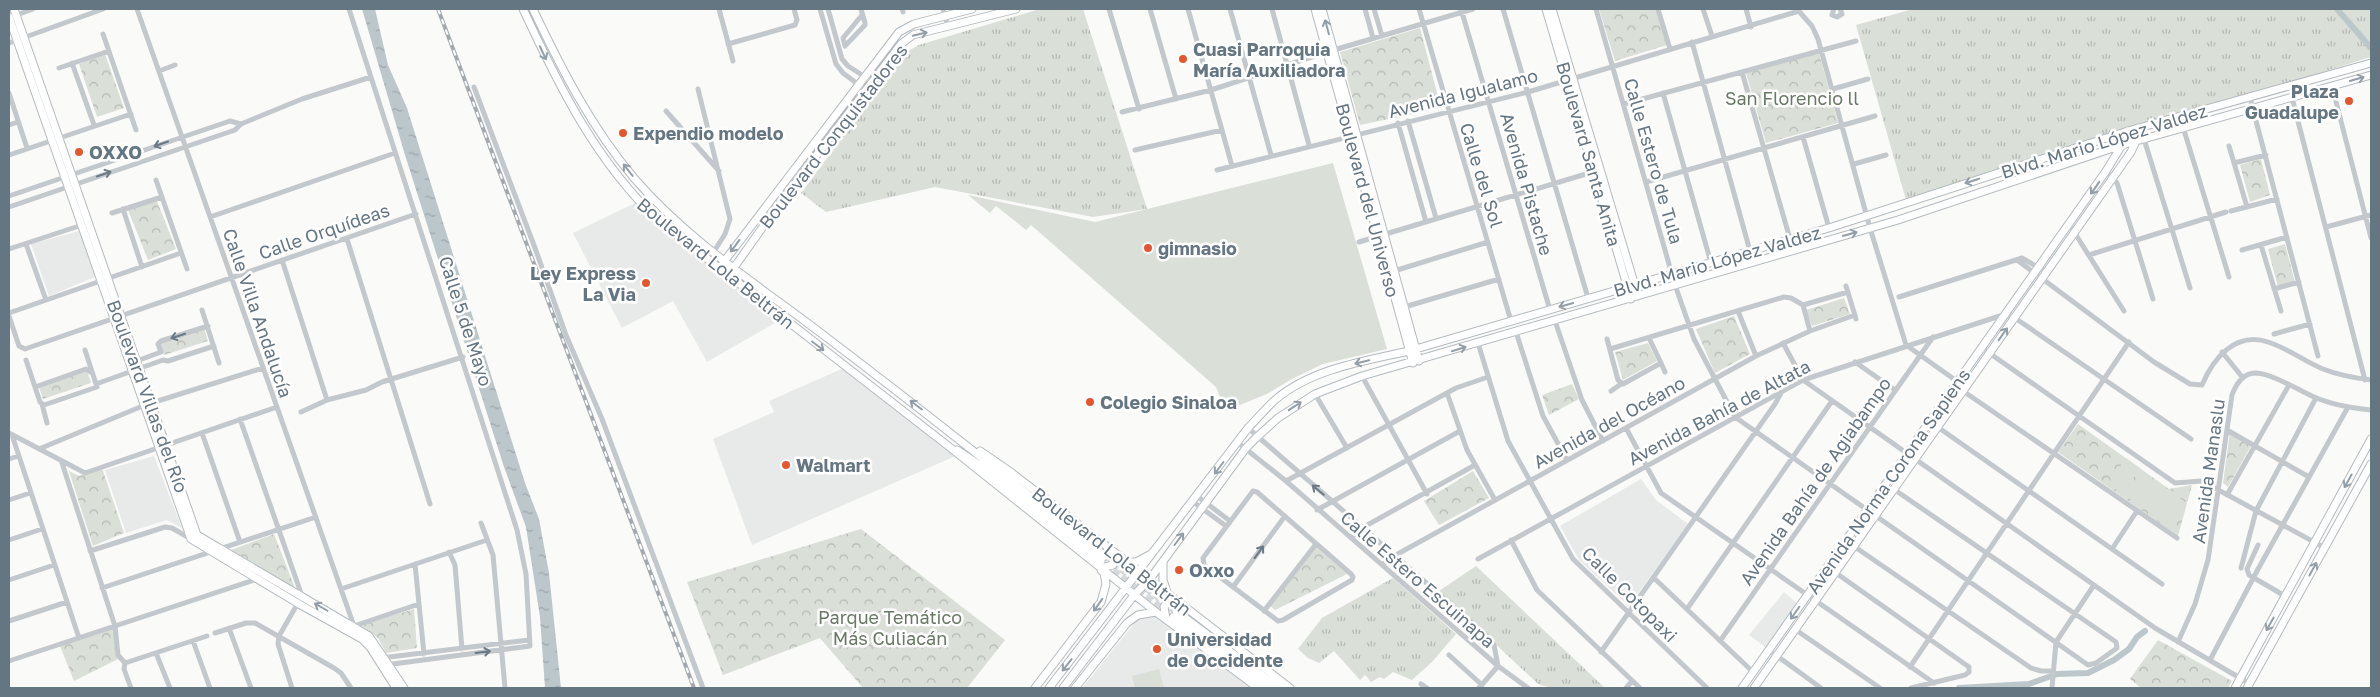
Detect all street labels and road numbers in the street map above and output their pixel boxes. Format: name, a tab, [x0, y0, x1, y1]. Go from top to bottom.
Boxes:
street label: Boulevard Conquistadores	[754, 39, 912, 233]
street label: Boulevard Santa Anita	[1552, 59, 1626, 249]
street label: Avenida Igualamo	[1386, 64, 1540, 122]
street label: Calle Estero de Tula	[1620, 76, 1688, 246]
street label: Blvd. Mario López Valdez	[1998, 99, 2210, 183]
street label: Boulevard del Universo	[1332, 101, 1404, 299]
street label: Avenida Pistache	[1496, 110, 1558, 258]
street label: Calle del Sol	[1456, 120, 1508, 230]
street label: Boulevard Lola Beltrán	[633, 193, 799, 333]
street label: Calle Orquídeas	[256, 198, 392, 264]
street label: Blvd. Mario López Valdez	[1611, 221, 1823, 301]
street label: Calle Villa Andalucía	[219, 225, 297, 401]
street label: Calle 5 de Mayo	[435, 253, 497, 389]
street label: Boulevard Villas del Río	[103, 296, 193, 496]
street label: Avenida Bahía de Altata	[1624, 355, 1814, 469]
street label: Avenida Norma Corona Sapiens	[1802, 364, 1974, 598]
street label: Avenida del Océano	[1529, 371, 1689, 473]
street label: Avenida Bahía de Agiabampo	[1735, 373, 1895, 589]
street label: Avenida Manaslu	[2187, 397, 2229, 545]
street label: Boulevard Lola Beltrán	[1028, 482, 1196, 620]
street label: Calle Estero Escuinapa	[1336, 506, 1500, 652]
street label: Calle Cotopaxi	[1578, 542, 1682, 646]

